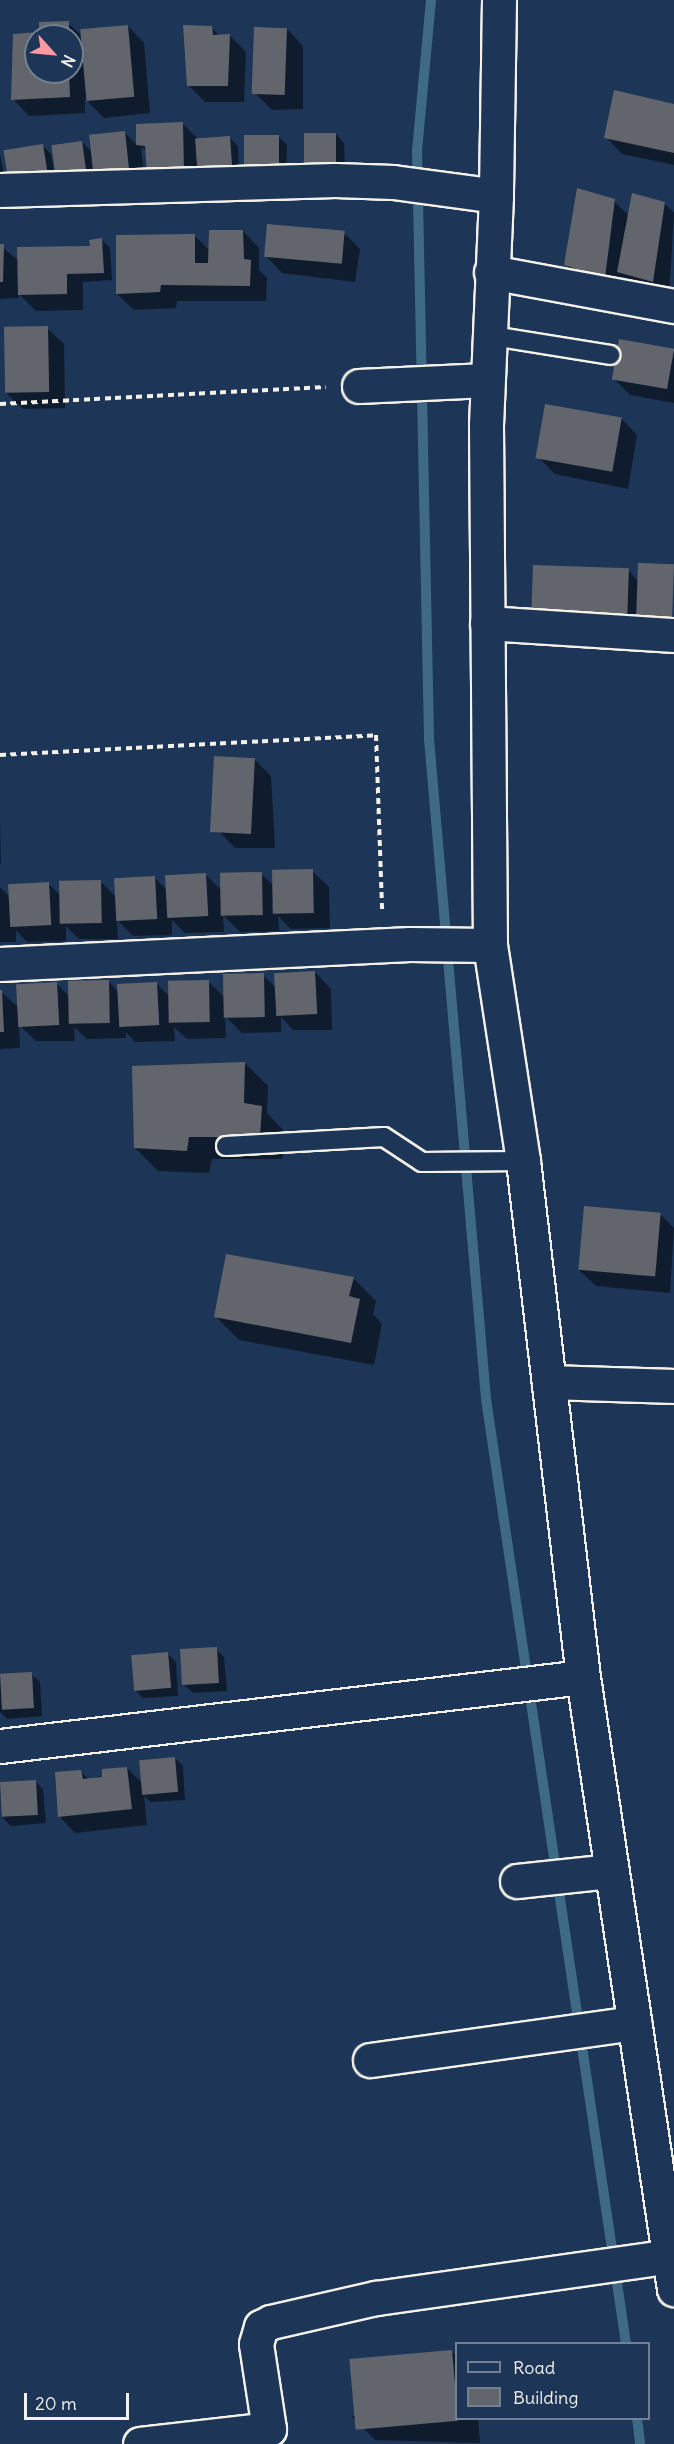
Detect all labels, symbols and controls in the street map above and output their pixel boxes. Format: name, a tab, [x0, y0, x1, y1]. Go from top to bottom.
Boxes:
north arrow	[24, 24, 84, 84]
text: N	[57, 52, 80, 71]
legend	[455, 2342, 650, 2420]
text: Road	[513, 2356, 555, 2379]
scale bar	[27, 2381, 132, 2419]
text: Building	[513, 2386, 578, 2409]
text: 20 m	[35, 2392, 77, 2415]

